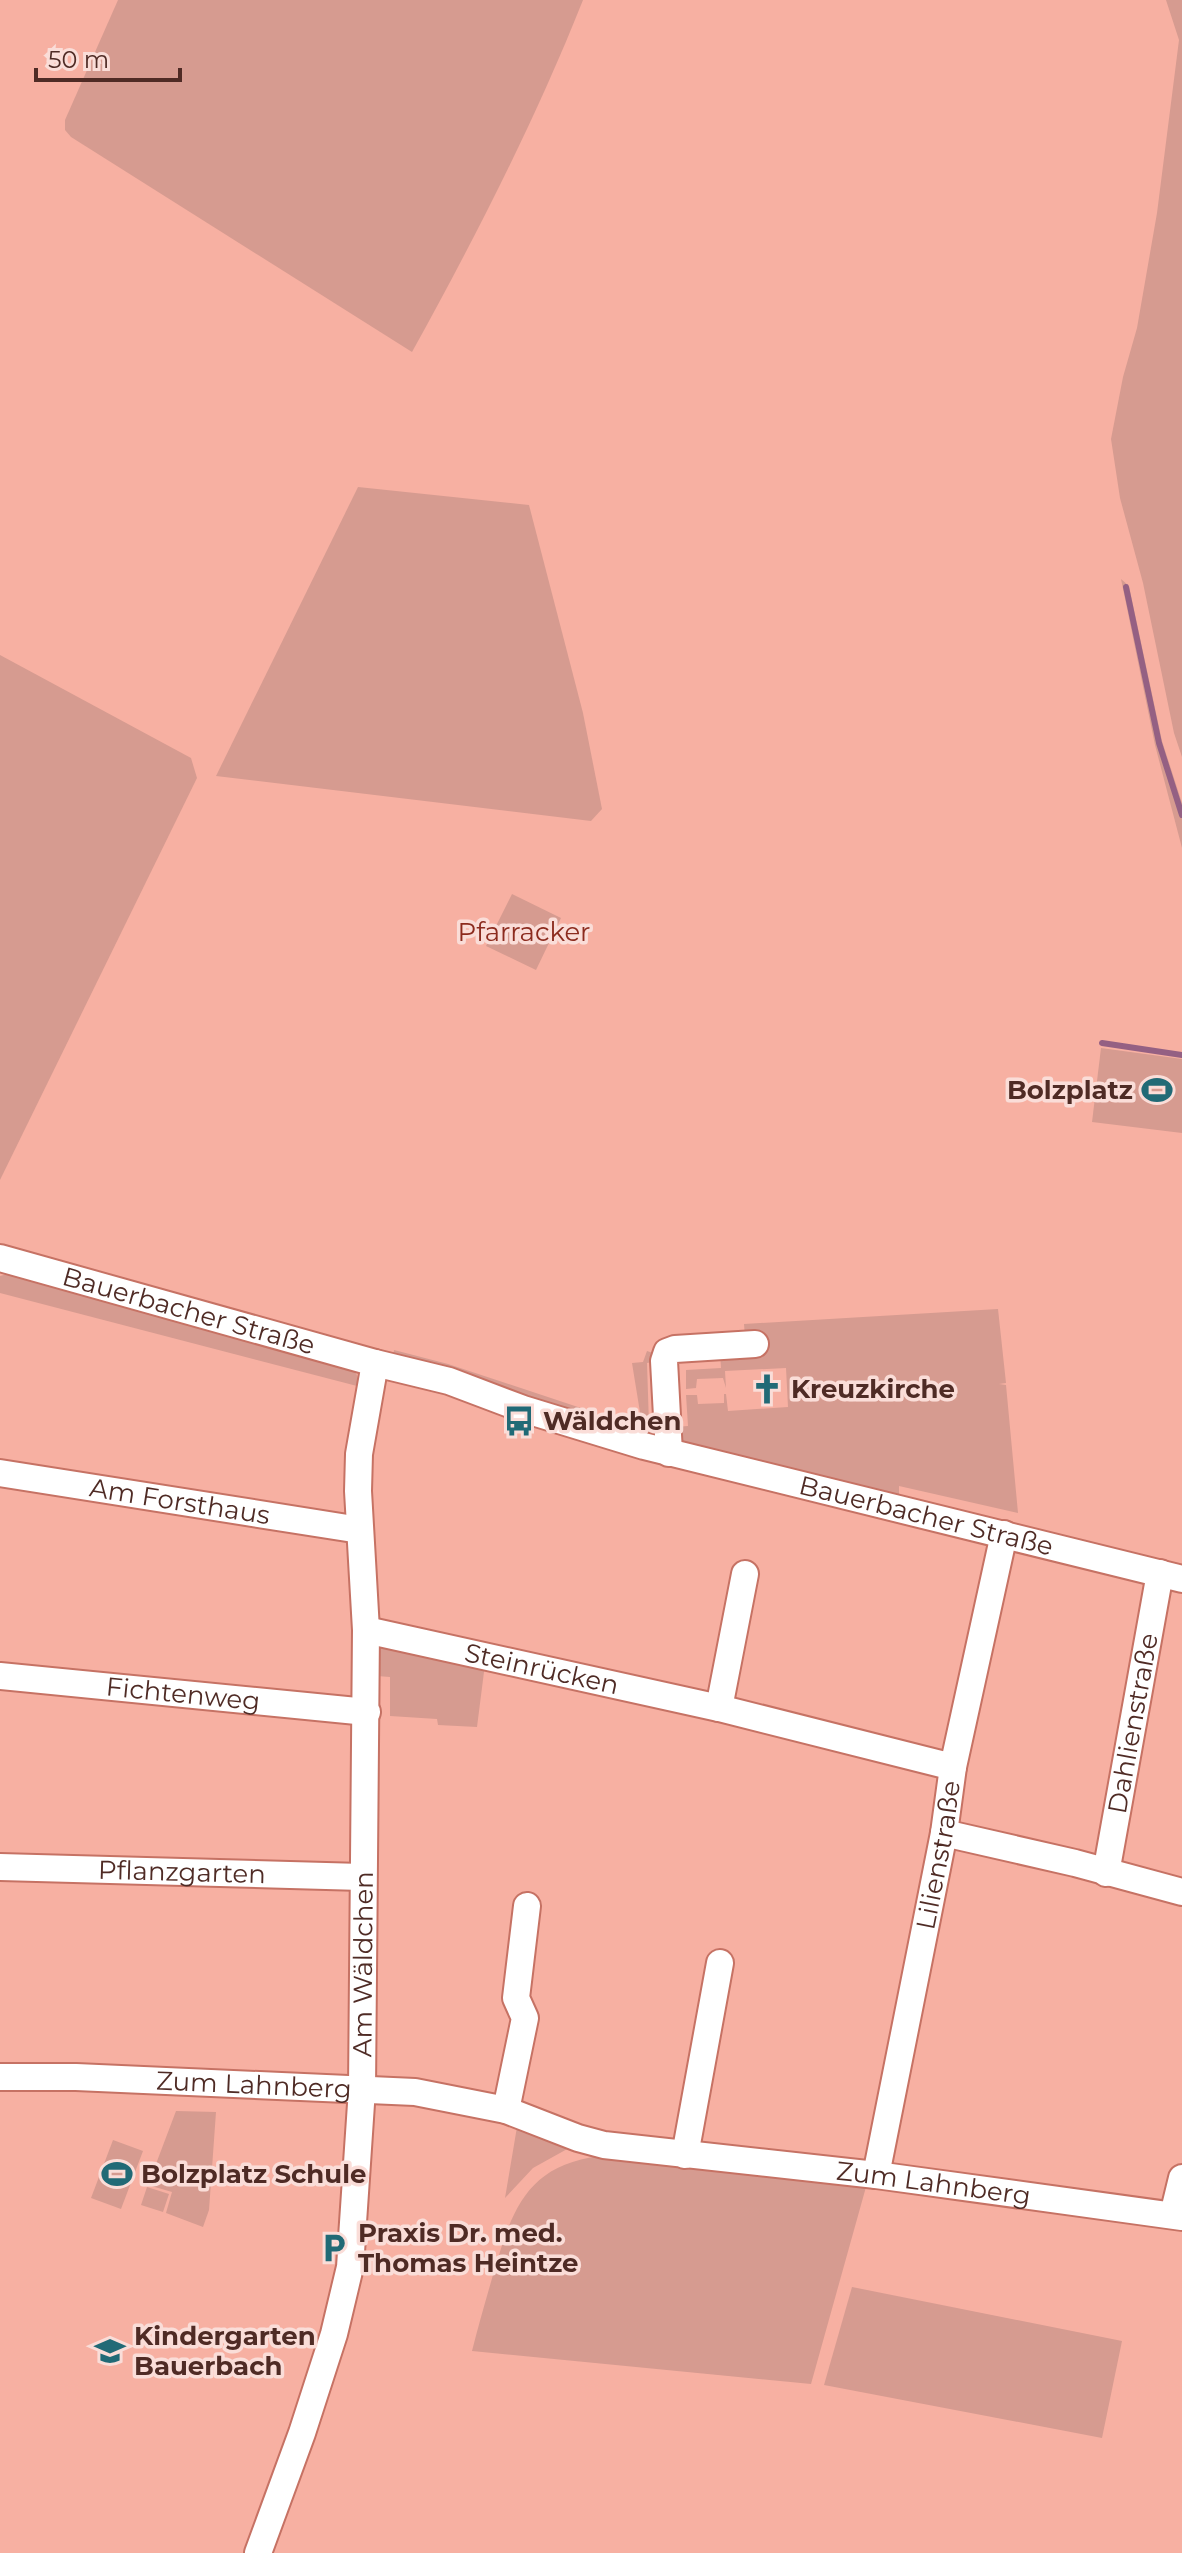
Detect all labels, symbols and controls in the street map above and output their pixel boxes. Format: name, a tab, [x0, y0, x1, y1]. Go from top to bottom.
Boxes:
scale bar	[36, 32, 180, 82]
text: 50 m	[48, 45, 109, 74]
park label: Pfarracker	[457, 916, 591, 948]
sports icon: Bolzplatz	[1140, 1073, 1174, 1107]
place label: Bolzplatz	[1007, 1074, 1133, 1106]
street label: Bauerbacher Straße	[59, 1260, 319, 1361]
church icon: Kreuzkirche	[750, 1372, 784, 1406]
place label: Kreuzkirche	[791, 1373, 955, 1405]
bus stop icon: Wäldchen	[502, 1404, 536, 1438]
place label: Wäldchen	[543, 1405, 681, 1437]
street label: Bauerbacher Straße	[796, 1469, 1057, 1563]
street label: Am Forsthaus	[87, 1471, 272, 1532]
street label: Dahlienstraße	[1101, 1631, 1165, 1816]
street label: Steinrücken	[462, 1636, 622, 1701]
street label: Fichtenweg	[105, 1670, 262, 1717]
street label: Lilienstraße	[909, 1779, 967, 1932]
street label: Pflanzgarten	[98, 1854, 266, 1890]
street label: Am Wäldchen	[346, 1871, 380, 2057]
street label: Zum Lahnberg	[155, 2065, 352, 2105]
street label: Zum Lahnberg	[835, 2155, 1033, 2212]
sports icon: Bolzplatz Schule	[100, 2157, 134, 2191]
place label: Bolzplatz Schule	[141, 2158, 366, 2190]
place label: Praxis Dr. med. Thomas Heintze	[358, 2217, 579, 2279]
parking icon: Praxis Dr. med. Thomas Heintze	[317, 2231, 351, 2265]
place label: Kindergarten Bauerbach	[134, 2320, 316, 2382]
school or university icon: Kindergarten Bauerbach	[93, 2334, 127, 2368]

